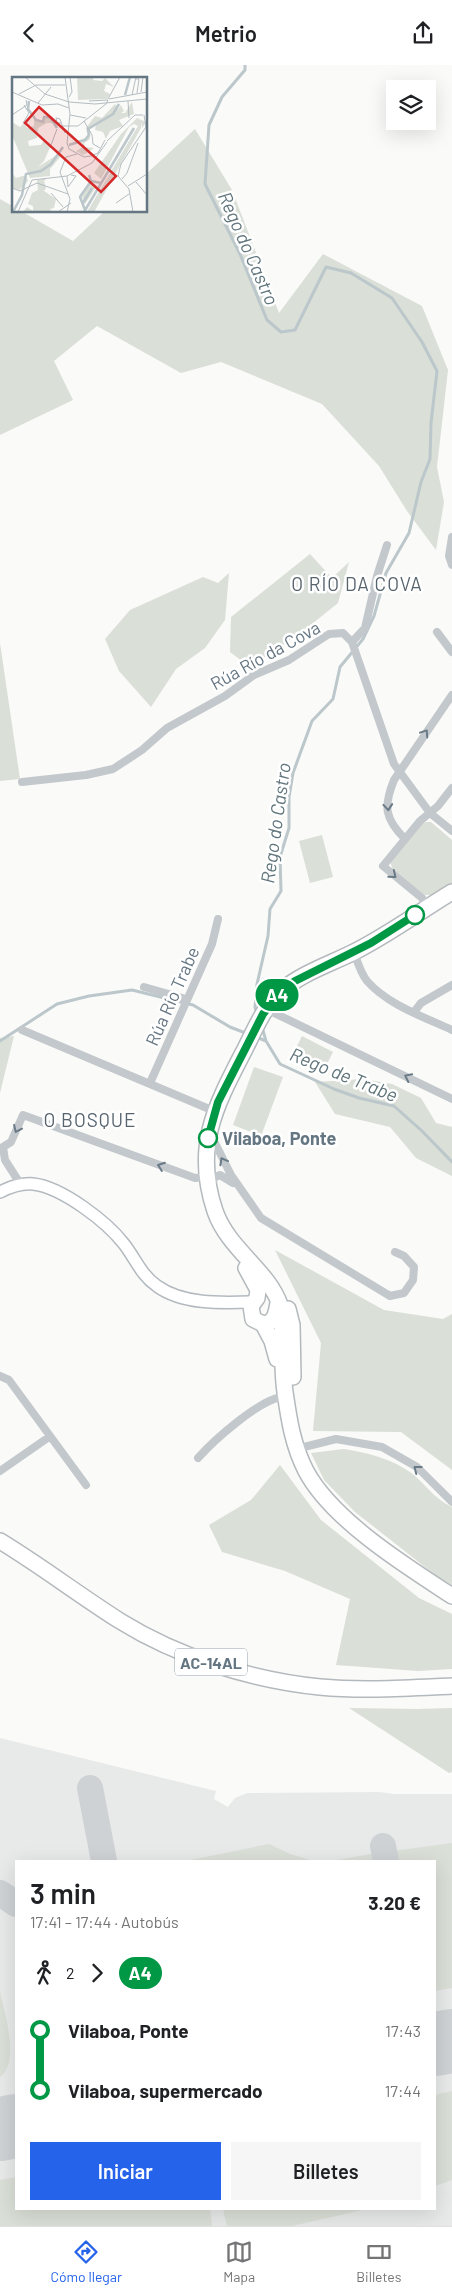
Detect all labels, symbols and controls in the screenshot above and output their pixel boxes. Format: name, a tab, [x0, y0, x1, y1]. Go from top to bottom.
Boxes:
icon: back	[15, 19, 43, 47]
icon: share	[409, 19, 437, 47]
text: Metrio	[195, 20, 257, 46]
inset map	[12, 77, 148, 213]
map controls	[386, 80, 436, 130]
button: layers	[386, 80, 436, 130]
water label: Rego do Castro	[214, 188, 284, 308]
district label: O RÍO DA COVA	[291, 572, 423, 595]
street label: Rúa Río da Cova	[206, 616, 324, 694]
one-way arrow	[419, 729, 428, 739]
water label: Rego do Castro	[255, 761, 295, 885]
one-way arrow	[382, 804, 393, 812]
one-way arrow	[388, 869, 397, 878]
unlabelled marker	[405, 905, 425, 925]
street label: Rúa Río Trabe	[140, 943, 204, 1049]
line badge: A4	[254, 979, 300, 1011]
text: A4	[266, 984, 288, 1006]
water label: Rego de Trabe	[287, 1042, 401, 1106]
one-way arrow	[404, 1073, 413, 1084]
district label: O BOSQUE	[43, 1108, 137, 1131]
one-way arrow	[12, 1124, 23, 1133]
place label: Vilaboa, Ponte	[222, 1127, 337, 1149]
marker: Vilaboa, Ponte	[198, 1128, 218, 1148]
one-way arrow	[219, 1158, 229, 1167]
one-way arrow	[157, 1161, 166, 1172]
one-way arrow	[413, 1465, 422, 1474]
road number: AC-14AL	[175, 1649, 247, 1675]
text: 3 min	[30, 1876, 96, 1910]
text: 3.20 €	[368, 1891, 421, 1914]
text: 17:41 – 17:44 · Autobús	[30, 1912, 179, 1931]
icon: walk	[30, 1959, 58, 1987]
icon: forward	[83, 1959, 111, 1987]
text: A4	[129, 1962, 152, 1984]
text: 2	[66, 1963, 75, 1982]
text: Vilaboa, Ponte	[68, 2019, 189, 2042]
text: 17:43	[385, 2021, 421, 2040]
text: Vilaboa, supermercado	[68, 2079, 263, 2102]
text: 17:44	[385, 2081, 421, 2100]
button: Iniciar	[30, 2142, 221, 2200]
button: Billetes	[231, 2142, 421, 2200]
tab: Cómo llegar	[51, 2238, 122, 2285]
tab: Mapa	[223, 2238, 255, 2285]
tab: Billetes	[356, 2238, 401, 2285]

